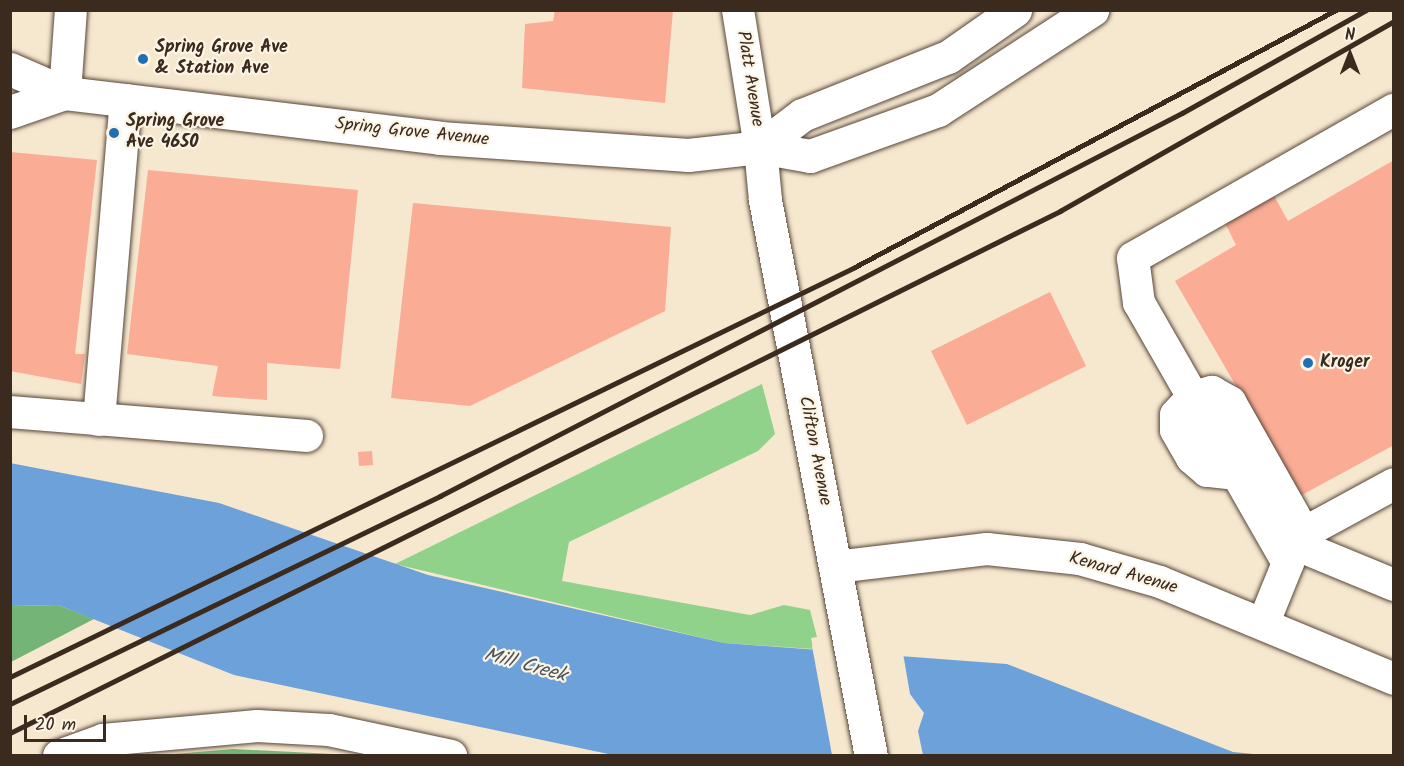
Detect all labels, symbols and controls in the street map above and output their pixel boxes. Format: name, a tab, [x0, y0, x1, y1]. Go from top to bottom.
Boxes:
text: N	[1345, 23, 1355, 48]
north arrow	[1320, 24, 1380, 84]
street label: Platt Avenue	[731, 30, 767, 128]
place label: Spring Grove Ave & Station Ave	[155, 38, 288, 80]
marker: Spring Grove Ave & Station Ave	[136, 52, 150, 66]
place label: Spring Grove Ave 4650	[126, 112, 224, 154]
street label: Spring Grove Avenue	[334, 114, 490, 152]
marker: Spring Grove Ave 4650	[107, 126, 121, 140]
place label: Kroger	[1320, 352, 1370, 374]
marker: Kroger	[1301, 356, 1315, 370]
street label: Clifton Avenue	[793, 394, 835, 508]
street label: Kenard Avenue	[1066, 548, 1180, 600]
water label: Mill Creek	[481, 643, 569, 689]
scale bar	[27, 703, 110, 741]
text: 20 m	[35, 711, 76, 740]

